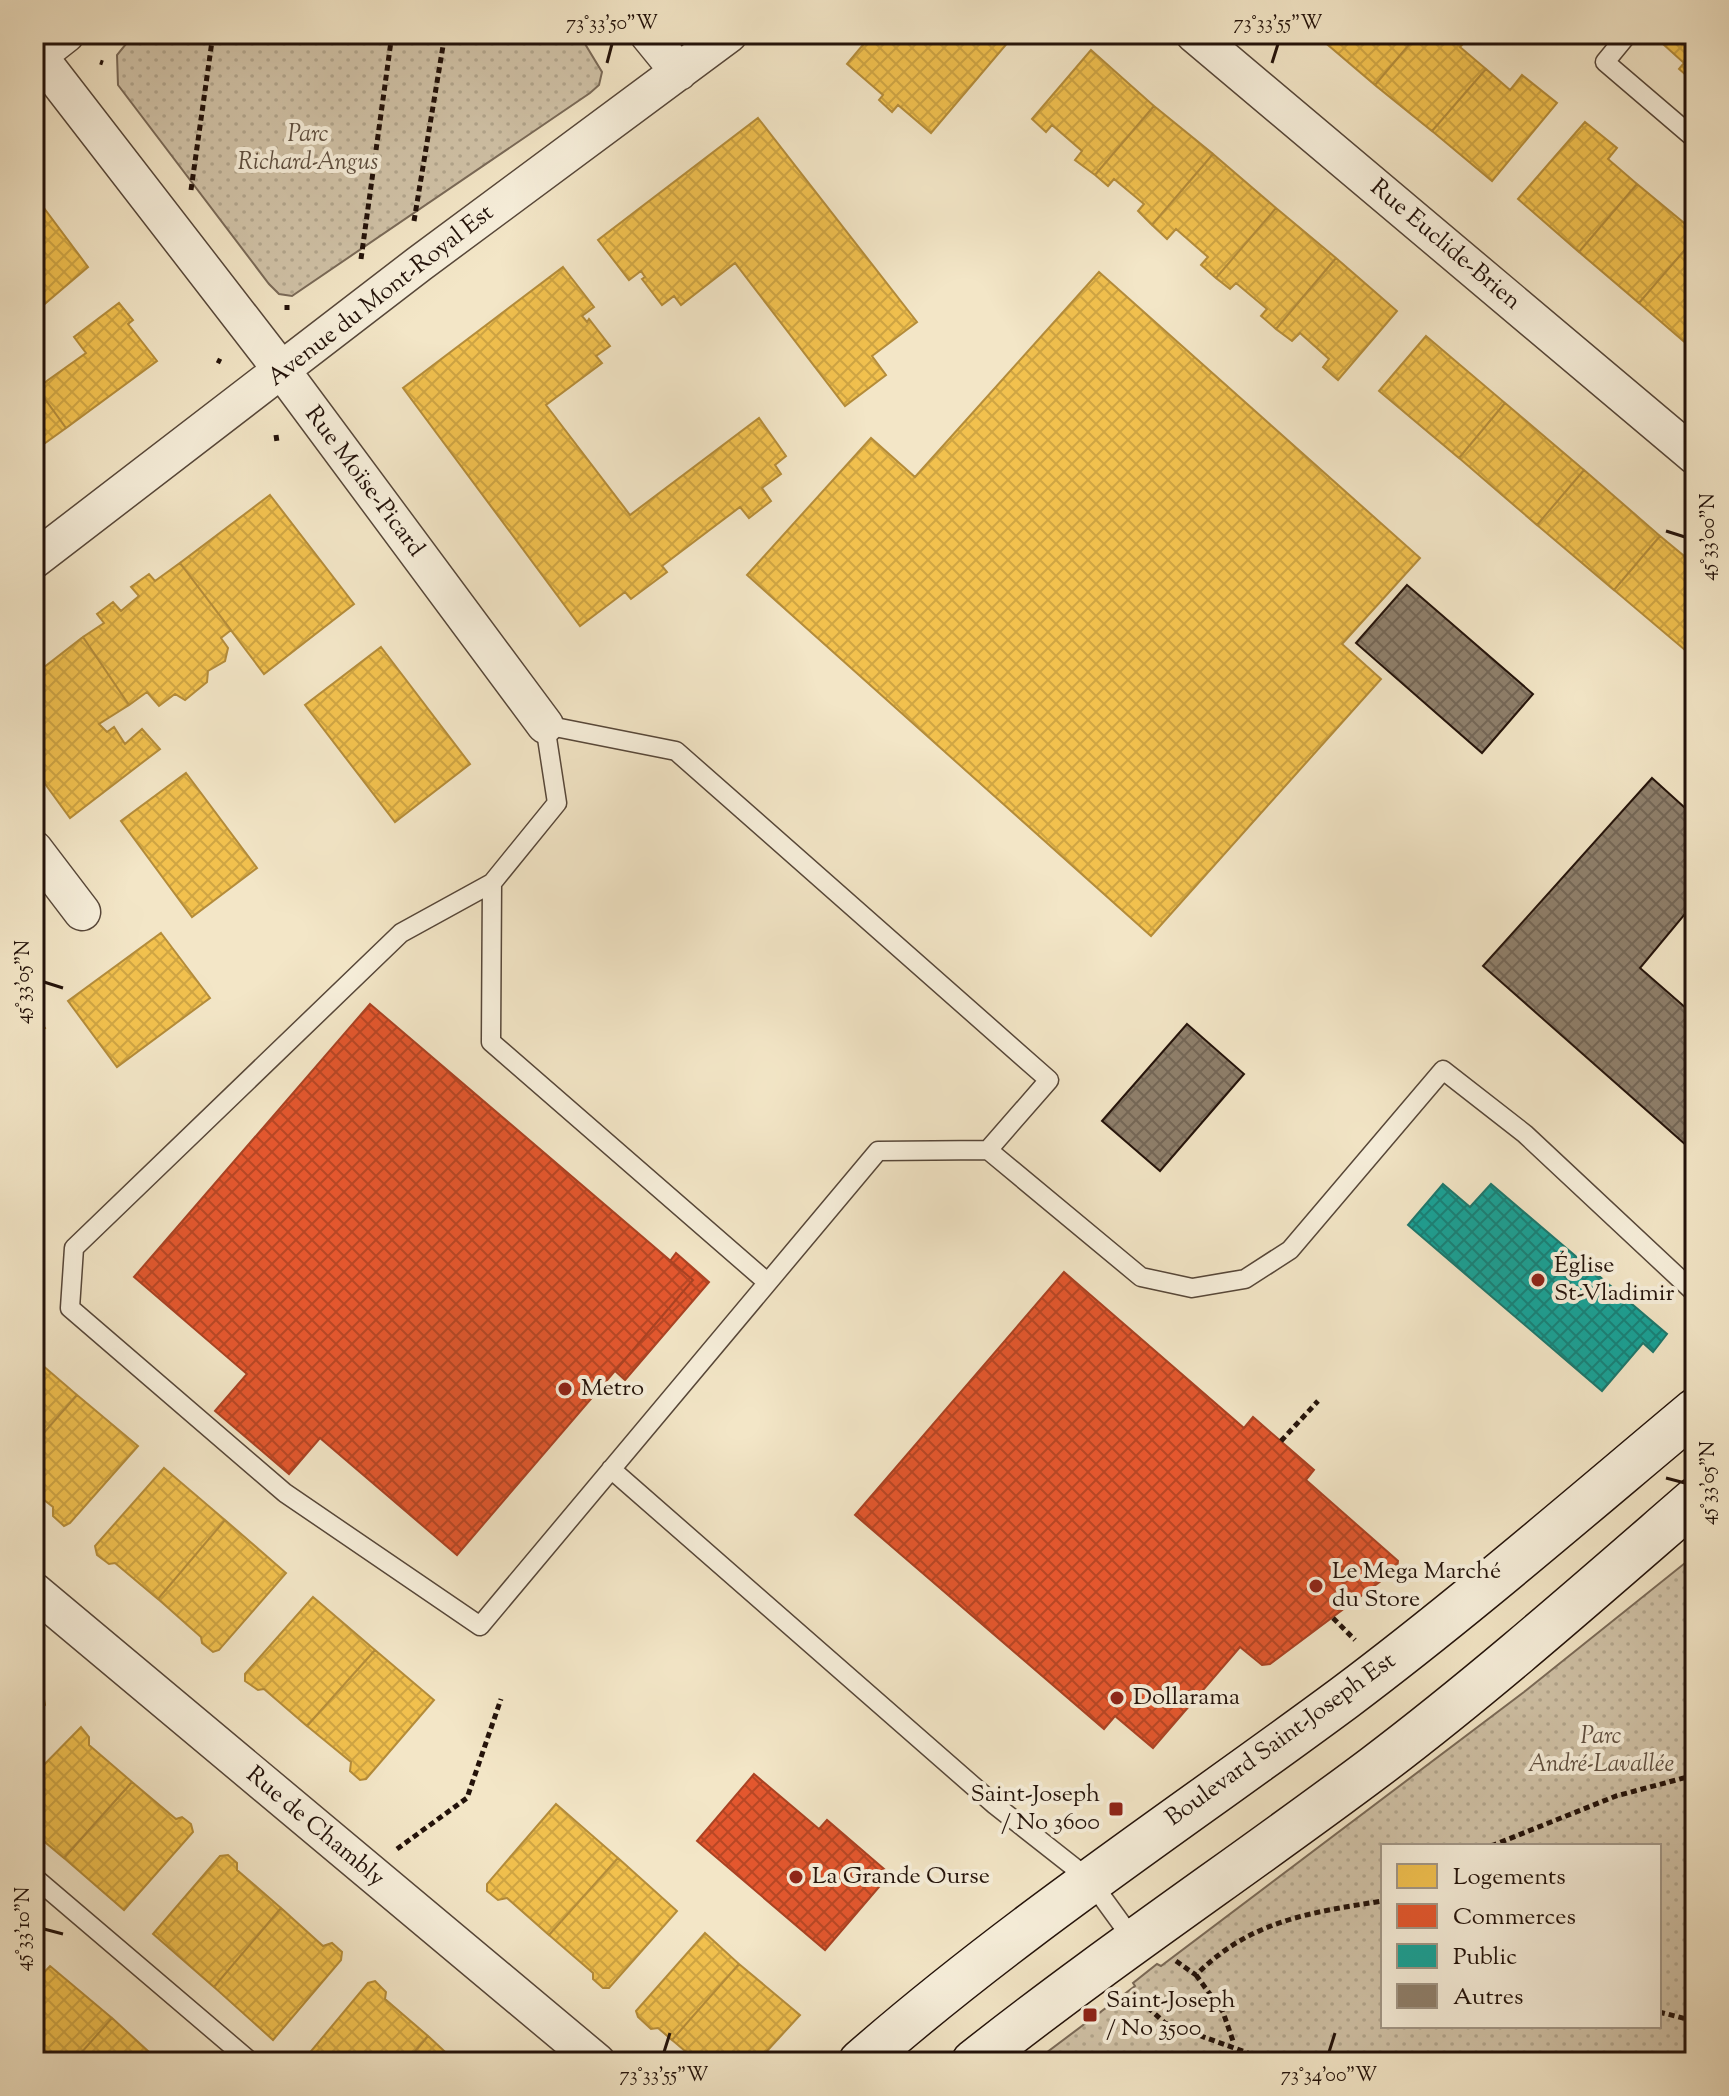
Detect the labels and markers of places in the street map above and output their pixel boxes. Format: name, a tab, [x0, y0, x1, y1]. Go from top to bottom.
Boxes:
place label: Église St-Vladimir	[1554, 1249, 1674, 1311]
marker: Église St-Vladimir	[1529, 1271, 1547, 1289]
place label: Metro	[581, 1372, 644, 1406]
marker: Metro	[556, 1380, 574, 1398]
place label: Le Mega Marché du Store	[1332, 1555, 1501, 1617]
marker: Le Mega Marché du Store	[1307, 1577, 1325, 1595]
place label: Dollarama	[1133, 1681, 1240, 1715]
marker: Dollarama	[1108, 1689, 1126, 1707]
place label: Saint-Joseph / No 3600	[970, 1778, 1100, 1840]
marker: Saint-Joseph / No 3600	[1107, 1800, 1125, 1818]
place label: La Grande Ourse	[812, 1860, 990, 1894]
marker: La Grande Ourse	[787, 1868, 805, 1886]
place label: Saint-Joseph / No 3500	[1106, 1984, 1236, 2046]
marker: Saint-Joseph / No 3500	[1081, 2006, 1099, 2024]

